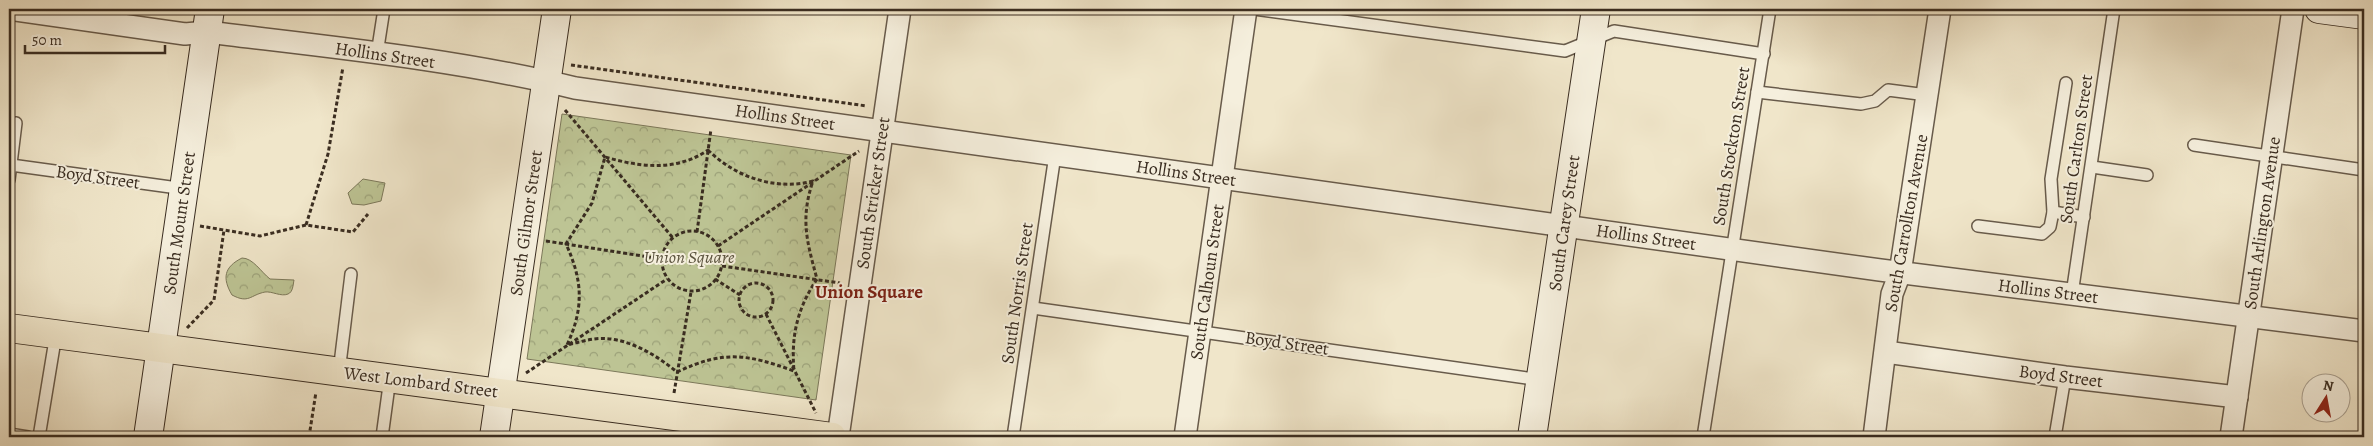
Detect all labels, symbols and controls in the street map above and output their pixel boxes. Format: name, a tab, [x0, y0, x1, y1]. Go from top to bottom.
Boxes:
scale bar	[25, 22, 165, 54]
text: 50 m	[32, 30, 62, 50]
street label: Hollins Street	[333, 36, 437, 74]
street label: South Stockton Street	[1707, 65, 1755, 227]
street label: South Carlton Street	[2054, 73, 2098, 225]
street label: Hollins Street	[733, 98, 837, 136]
street label: South Stricker Street	[850, 115, 896, 271]
street label: South Carrollton Avenue	[1879, 132, 1933, 314]
street label: South Arlington Avenue	[2238, 135, 2286, 311]
street label: South Gilmor Street	[504, 149, 548, 297]
street label: South Mount Street	[157, 150, 201, 296]
street label: South Carey Street	[1543, 153, 1585, 293]
street label: Hollins Street	[1134, 154, 1238, 192]
street label: Boyd Street	[54, 159, 142, 195]
street label: South Calhoun Street	[1184, 203, 1230, 361]
street label: Hollins Street	[1594, 218, 1698, 256]
street label: South Norris Street	[995, 221, 1039, 365]
park label: Union Square	[644, 245, 735, 269]
street label: Hollins Street	[1996, 273, 2100, 309]
district label: Union Square	[815, 279, 923, 305]
street label: Boyd Street	[1243, 325, 1331, 361]
street label: Boyd Street	[2018, 359, 2104, 393]
street label: West Lombard Street	[342, 361, 499, 403]
north arrow	[2300, 374, 2350, 424]
text: N	[2322, 375, 2335, 396]

